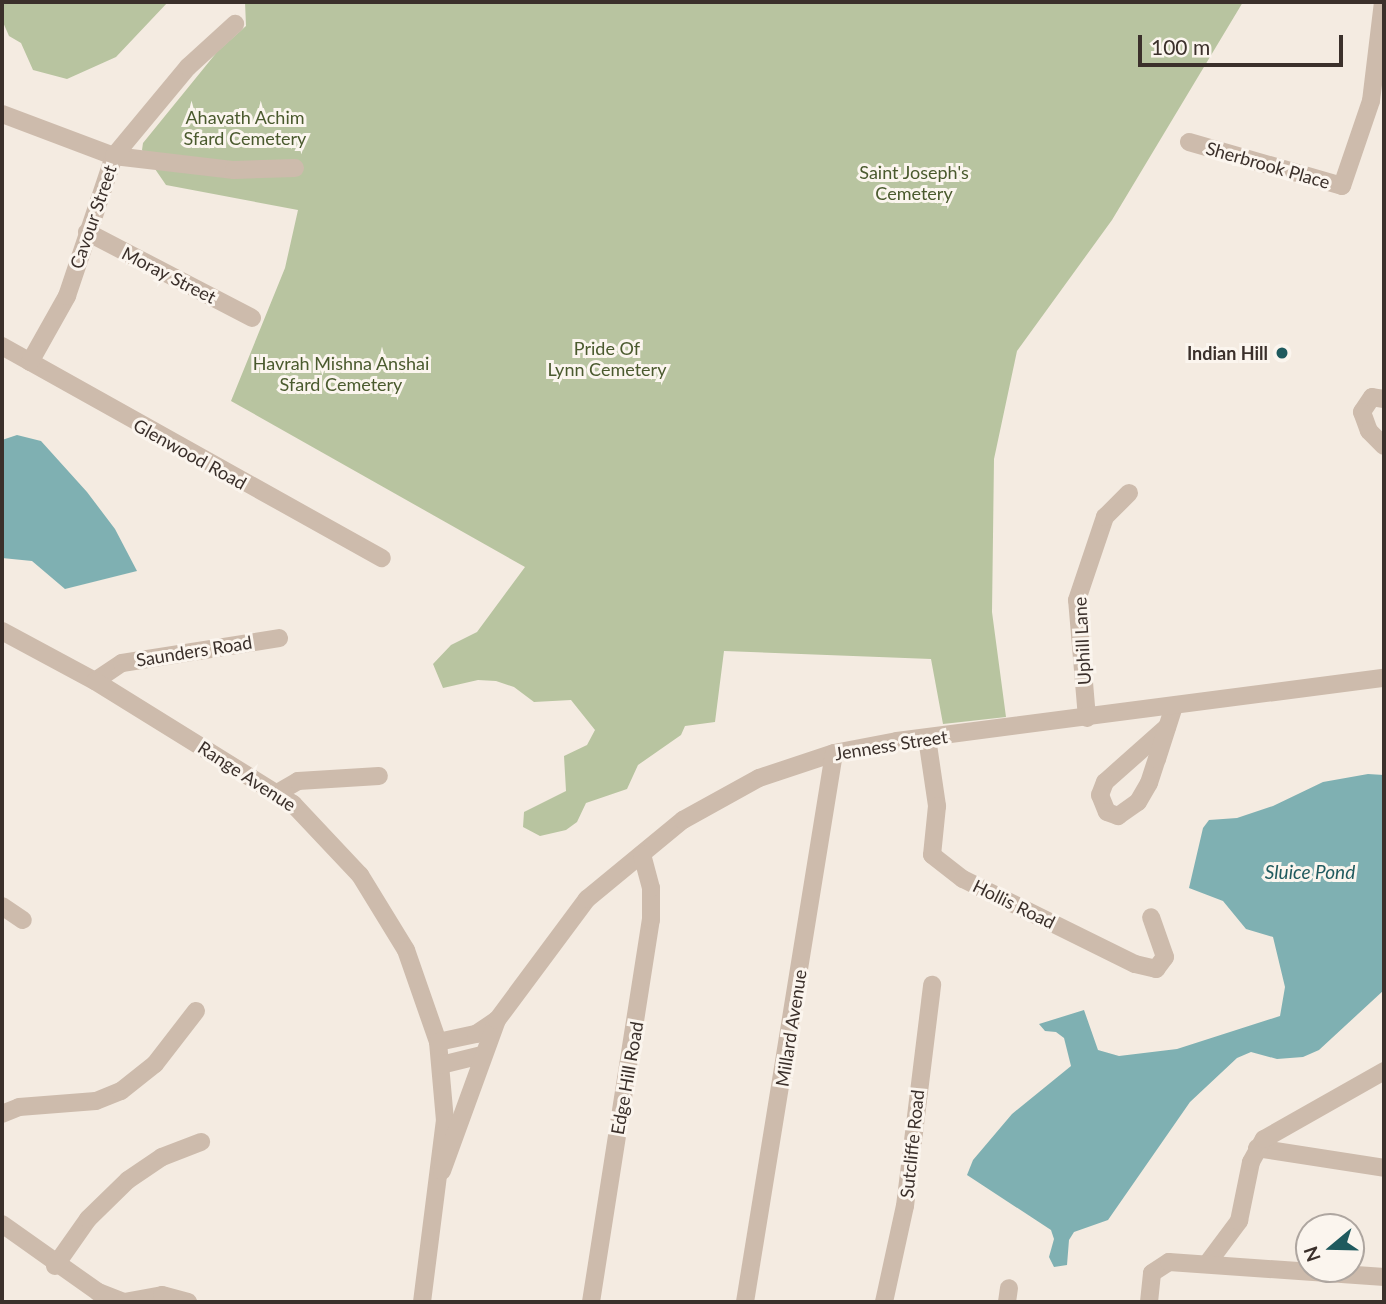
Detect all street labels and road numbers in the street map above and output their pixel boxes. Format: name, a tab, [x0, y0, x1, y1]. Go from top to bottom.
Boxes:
street label: Sherbrook Place	[1203, 137, 1333, 193]
street label: Cavour Street	[65, 162, 121, 272]
street label: Moray Street	[118, 242, 220, 308]
street label: Glenwood Road	[130, 414, 250, 494]
street label: Uphill Lane	[1069, 596, 1095, 686]
street label: Saunders Road	[134, 631, 254, 671]
street label: Jenness Street	[833, 725, 949, 765]
street label: Range Avenue	[194, 736, 300, 816]
street label: Hollis Road	[969, 875, 1059, 933]
street label: Millard Avenue	[771, 968, 811, 1088]
street label: Edge Hill Road	[606, 1020, 648, 1136]
street label: Sutcliffe Road	[896, 1089, 928, 1199]

